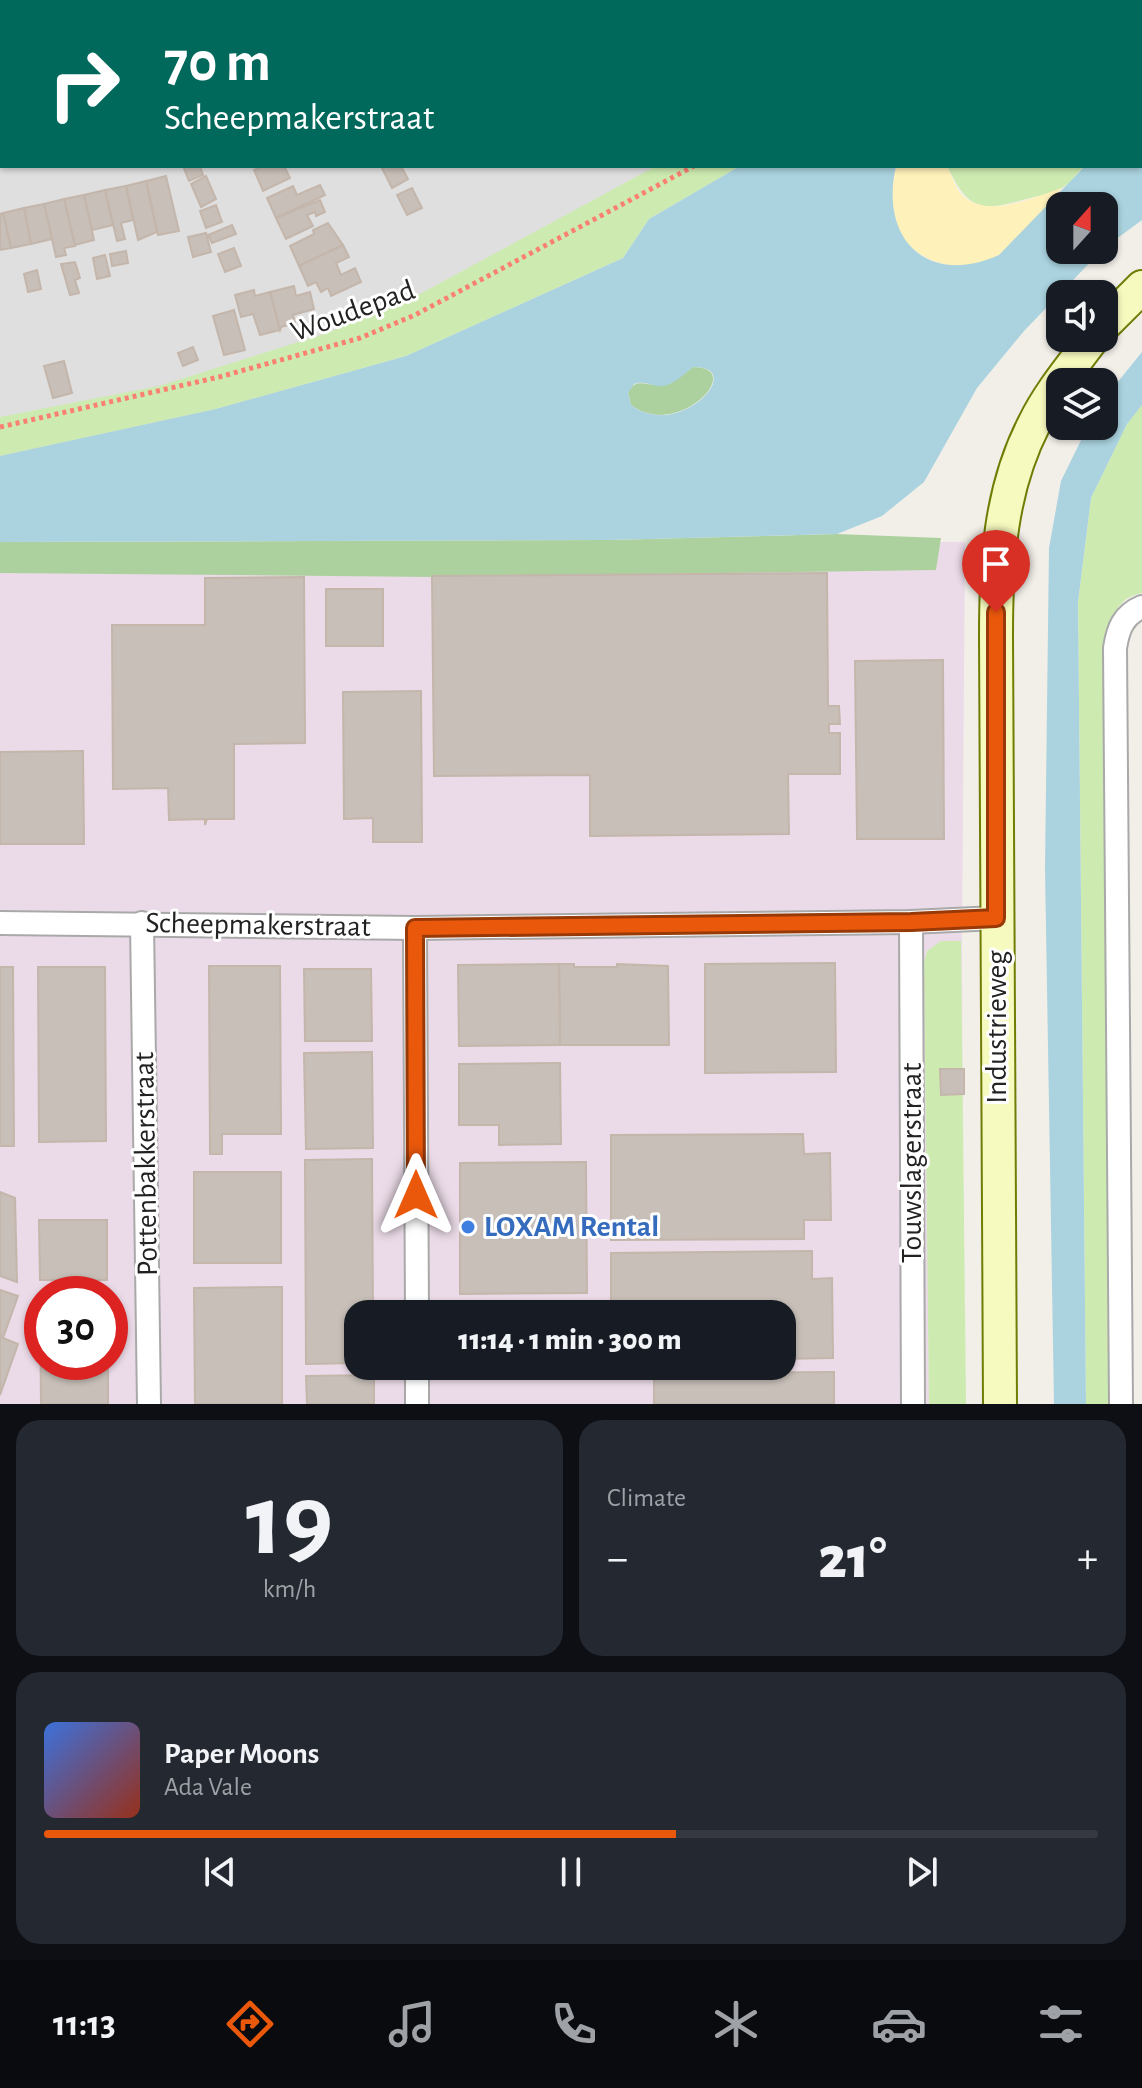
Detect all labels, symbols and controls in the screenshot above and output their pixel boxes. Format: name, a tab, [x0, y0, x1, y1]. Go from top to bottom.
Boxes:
icon: right	[32, 32, 136, 136]
text: 70 m	[164, 35, 271, 91]
text: Scheepmakerstraat	[164, 100, 434, 136]
north arrow	[1046, 192, 1118, 264]
map controls	[1046, 192, 1118, 440]
street label: Woudepad	[287, 275, 419, 347]
button: sound	[1046, 280, 1118, 352]
button: layers	[1046, 368, 1118, 440]
pin	[962, 530, 1030, 612]
icon: arrive	[974, 542, 1018, 586]
street label: Scheepmakerstraat	[145, 908, 371, 942]
street label: Industrieweg	[982, 950, 1012, 1104]
street label: Pottenbakkerstraat	[129, 1051, 163, 1276]
street label: Touwslagerstraat	[897, 1062, 927, 1263]
position arrow	[374, 1153, 458, 1237]
place label: LOXAM Rental	[484, 1212, 659, 1242]
marker: LOXAM Rental	[459, 1218, 477, 1236]
speed limit sign: 30	[24, 1276, 128, 1380]
text: 11:14 · 1 min · 300 m	[458, 1325, 682, 1355]
text: 19	[246, 1470, 333, 1574]
text: Climate	[607, 1485, 686, 1511]
text: 21°	[818, 1529, 887, 1589]
text: −	[607, 1537, 628, 1581]
text: +	[1077, 1537, 1098, 1581]
text: km/h	[263, 1576, 316, 1602]
text: Paper Moons	[164, 1739, 319, 1769]
text: Ada Vale	[164, 1774, 252, 1800]
icon: previous	[198, 1850, 242, 1894]
icon: pause	[549, 1850, 593, 1894]
icon: next	[900, 1850, 944, 1894]
icon: directions	[222, 1996, 278, 2052]
icon: music	[384, 1996, 440, 2052]
icon: phone	[546, 1996, 602, 2052]
icon: climate	[708, 1996, 764, 2052]
icon: car	[871, 1996, 927, 2052]
icon: filters	[1033, 1996, 1089, 2052]
text: 11:13	[53, 2006, 116, 2042]

